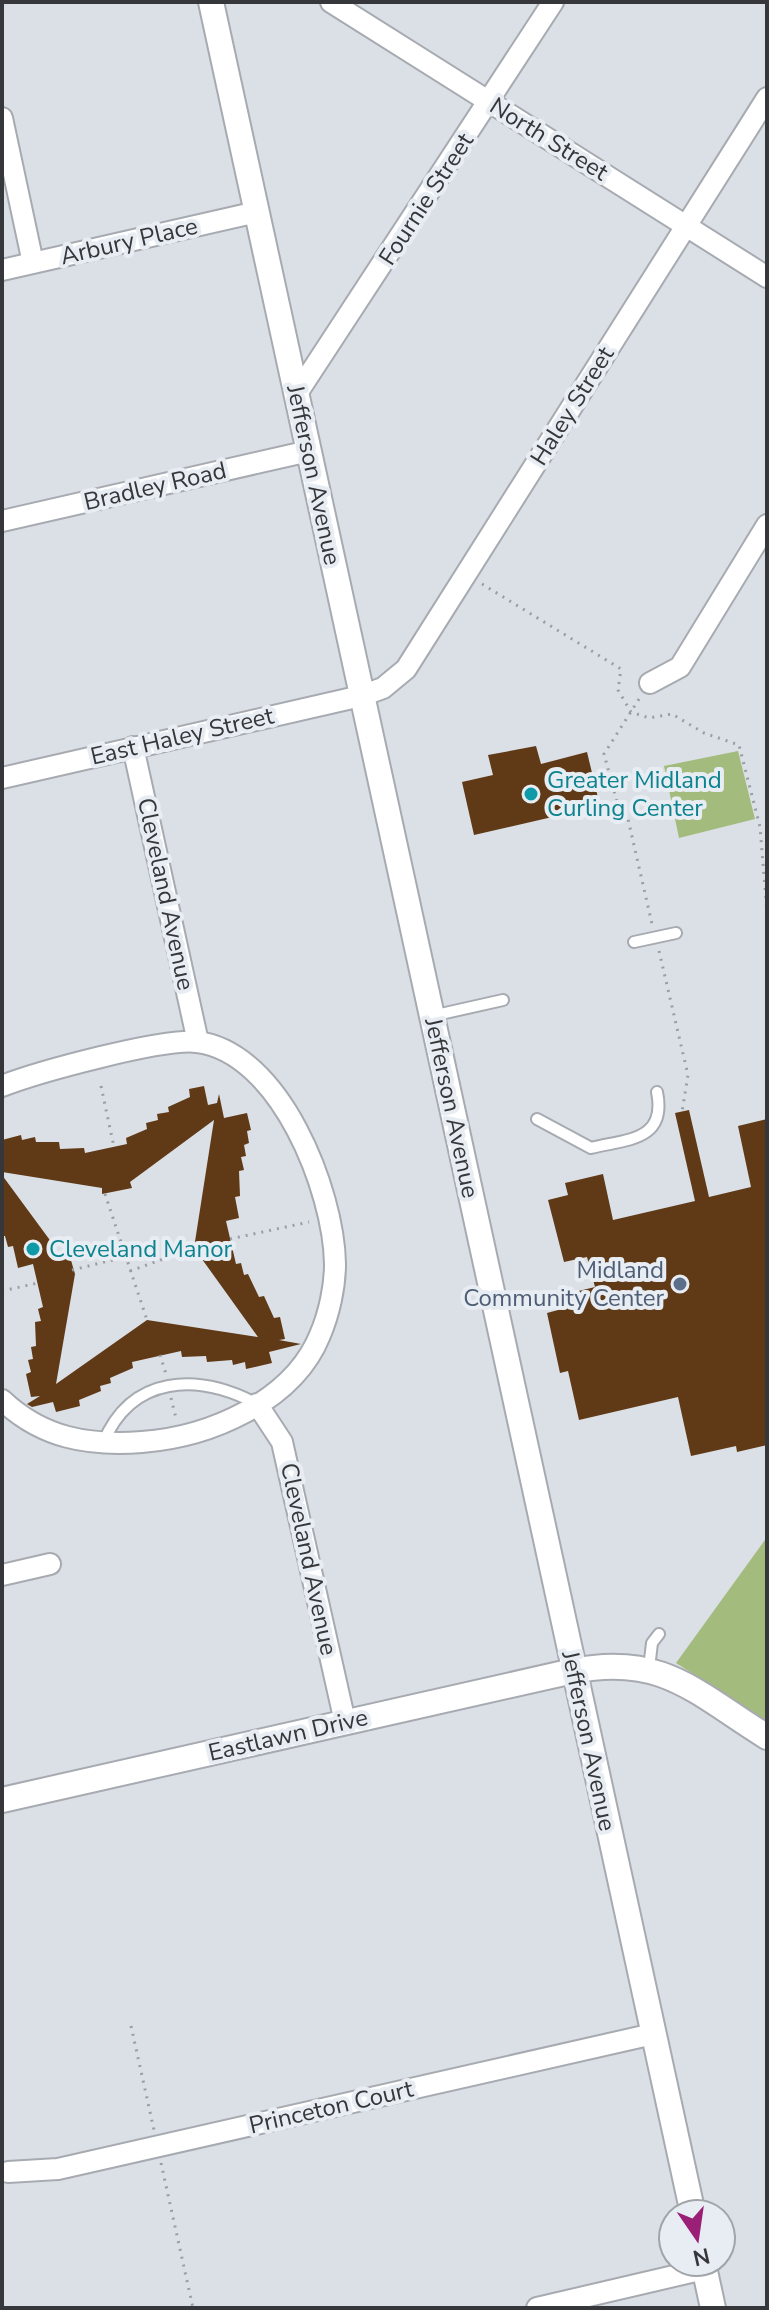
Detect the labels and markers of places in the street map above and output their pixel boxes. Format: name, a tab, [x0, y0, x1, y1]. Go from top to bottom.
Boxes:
place label: Greater Midland Curling Center	[547, 764, 722, 824]
marker: Greater Midland Curling Center	[522, 785, 540, 803]
place label: Cleveland Manor	[49, 1233, 233, 1265]
marker: Cleveland Manor	[24, 1240, 42, 1258]
place label: Midland Community Center	[463, 1254, 664, 1314]
marker: Midland Community Center	[671, 1275, 689, 1293]

